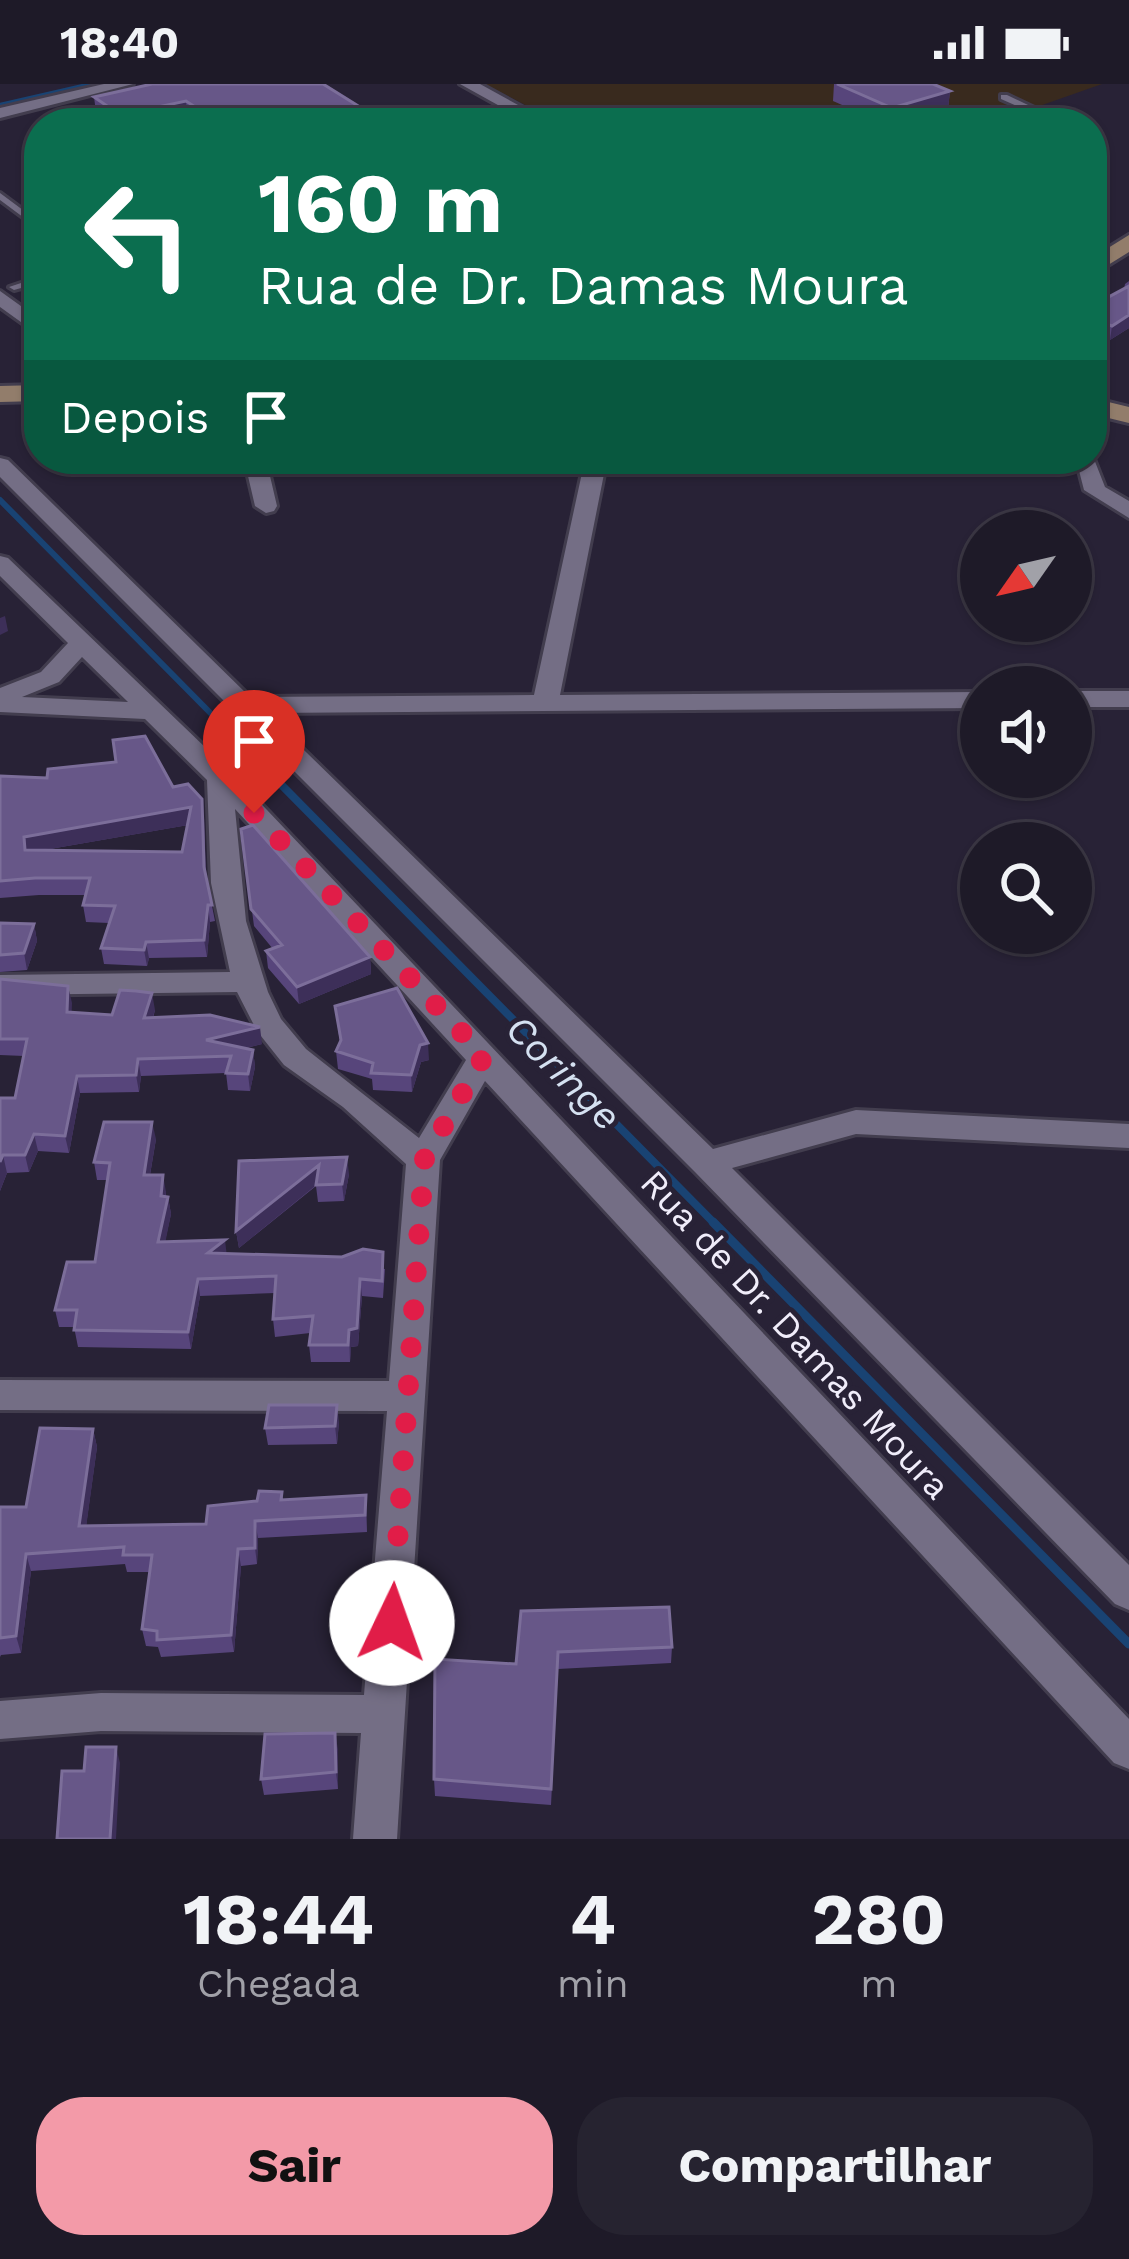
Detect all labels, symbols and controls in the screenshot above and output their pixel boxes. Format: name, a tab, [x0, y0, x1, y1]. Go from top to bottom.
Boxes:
text: 18:40	[60, 16, 179, 69]
text: 160 m	[258, 154, 503, 252]
icon: left	[60, 156, 216, 312]
text: Rua de Dr. Damas Moura	[258, 254, 909, 317]
icon: arrive	[233, 384, 299, 450]
text: Depois	[60, 391, 209, 444]
north arrow	[960, 510, 1092, 642]
map controls	[960, 510, 1092, 954]
button: sound	[960, 666, 1092, 798]
pin	[203, 690, 305, 813]
icon: arrive	[221, 708, 287, 774]
button: search	[960, 822, 1092, 954]
water label: Coringe	[497, 1005, 631, 1139]
street label: Rua de Dr. Damas Moura	[632, 1162, 959, 1508]
position arrow	[329, 1560, 455, 1686]
text: 18:44	[183, 1877, 374, 1961]
text: 4	[569, 1877, 616, 1961]
text: 280	[812, 1877, 946, 1961]
text: Chegada	[197, 1961, 360, 2006]
text: min	[557, 1961, 629, 2006]
text: m	[860, 1961, 897, 2006]
button: Sair	[36, 2097, 553, 2235]
button: Compartilhar	[577, 2097, 1093, 2235]

